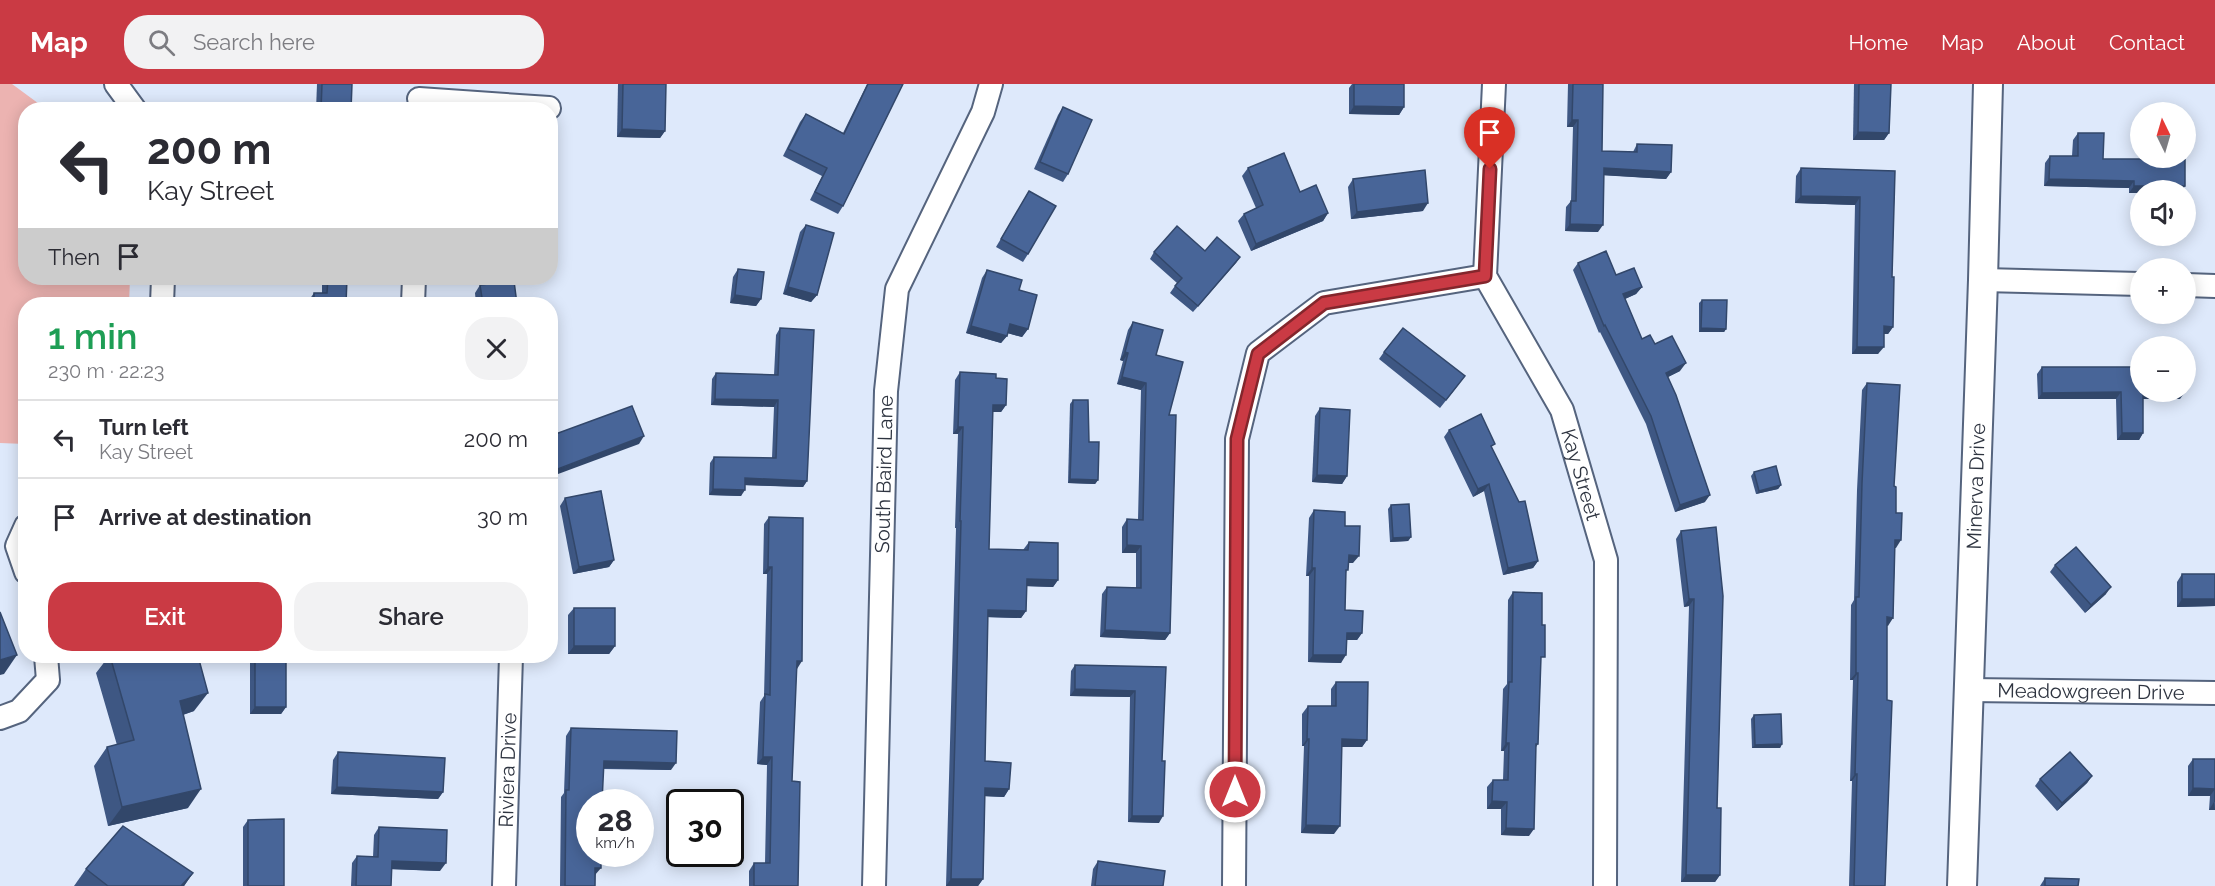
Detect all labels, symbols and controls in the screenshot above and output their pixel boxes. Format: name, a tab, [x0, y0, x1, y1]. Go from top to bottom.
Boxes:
search box	[124, 15, 544, 69]
text: Map	[30, 26, 88, 59]
icon: search	[145, 26, 178, 59]
text: Search here	[193, 29, 315, 55]
text: Home	[1849, 30, 1908, 55]
text: Map	[1941, 30, 1984, 55]
text: About	[2017, 30, 2076, 55]
text: Contact	[2109, 30, 2185, 55]
north arrow	[2130, 102, 2196, 168]
map controls	[2130, 102, 2196, 402]
pin	[1464, 107, 1515, 169]
icon: arrive	[1473, 116, 1506, 149]
text: 200 m	[147, 125, 271, 174]
icon: left	[48, 126, 126, 204]
text: Kay Street	[147, 175, 274, 206]
button: sound	[2130, 180, 2196, 246]
icon: arrive	[112, 240, 145, 273]
text: Then	[48, 244, 100, 270]
button: +	[2130, 258, 2196, 324]
text: 1 min	[48, 315, 137, 357]
button: close	[465, 317, 528, 380]
button: −	[2130, 336, 2196, 402]
text: 230 m · 22:23	[48, 359, 165, 383]
street label: South Baird Lane	[870, 394, 898, 554]
text: Turn left	[99, 414, 189, 440]
street label: Minerva Drive	[1962, 422, 1990, 550]
icon: left	[48, 423, 81, 456]
text: 200 m	[464, 426, 528, 452]
street label: Kay Street	[1556, 426, 1606, 523]
text: Kay Street	[99, 440, 193, 464]
icon: arrive	[48, 501, 81, 534]
text: Arrive at destination	[99, 504, 312, 530]
text: 30 m	[477, 504, 528, 530]
button: Exit	[48, 582, 282, 651]
button: Share	[294, 582, 528, 651]
street label: Meadowgreen Drive	[1997, 678, 2185, 705]
street label: Riviera Drive	[494, 712, 521, 828]
position arrow	[1203, 760, 1267, 824]
speed limit sign: 30	[666, 789, 744, 867]
text: 28	[597, 803, 633, 838]
text: km/h	[595, 834, 635, 852]

